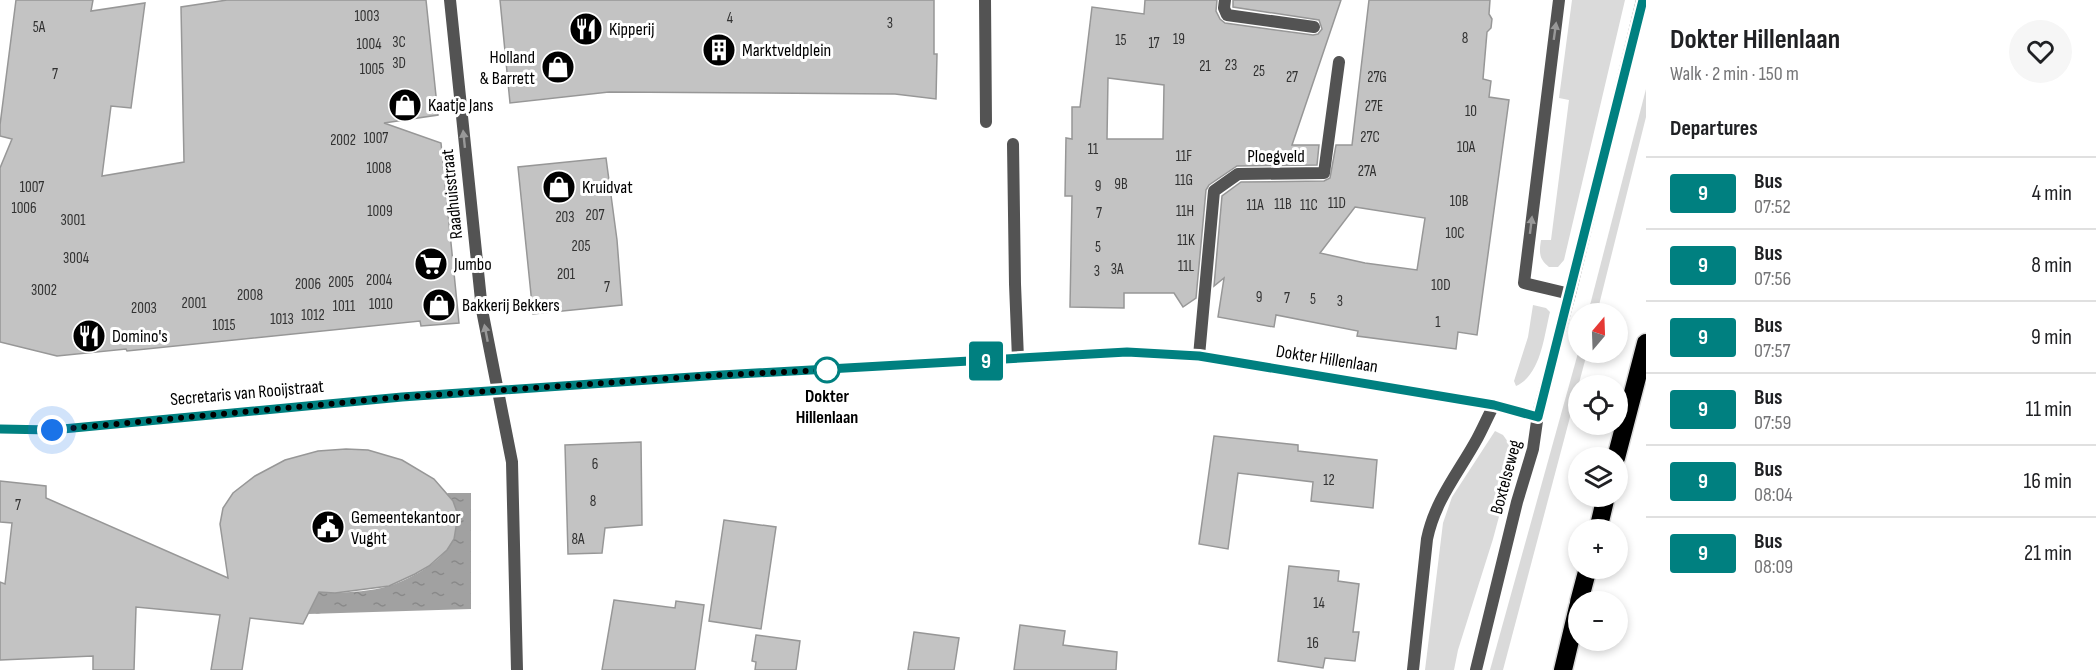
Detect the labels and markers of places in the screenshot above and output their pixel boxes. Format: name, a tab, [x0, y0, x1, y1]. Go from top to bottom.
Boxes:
restaurant icon: Kipperij	[568, 11, 604, 47]
place label: Kipperij	[609, 19, 654, 40]
building icon: Marktveldplein	[701, 32, 737, 68]
place label: Marktveldplein	[742, 40, 831, 61]
place label: Holland & Barrett	[480, 47, 536, 89]
shop icon: Holland & Barrett	[540, 49, 576, 85]
shop icon: Kaatje Jans	[387, 87, 423, 123]
place label: Kaatje Jans	[428, 95, 494, 116]
shop icon: Kruidvat	[541, 169, 577, 205]
place label: Kruidvat	[582, 177, 633, 198]
supermarket icon: Jumbo	[413, 246, 449, 282]
place label: Jumbo	[453, 254, 492, 275]
shop icon: Bakkerij Bekkers	[421, 287, 457, 323]
place label: Bakkerij Bekkers	[462, 295, 560, 316]
restaurant icon: Domino's	[71, 318, 107, 354]
place label: Domino's	[112, 326, 168, 347]
marker: Dokter Hillenlaan	[814, 357, 840, 383]
place label: Dokter Hillenlaan	[796, 386, 858, 428]
place label: Gemeentekantoor Vught	[351, 507, 461, 549]
public building icon: Gemeentekantoor Vught	[310, 509, 346, 545]

